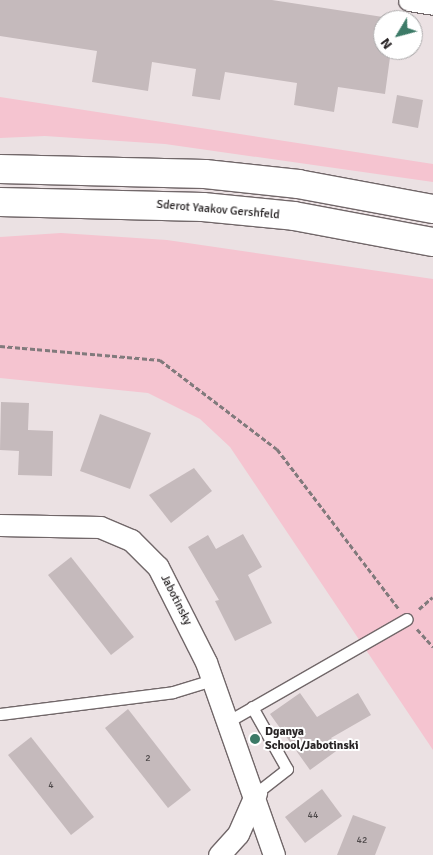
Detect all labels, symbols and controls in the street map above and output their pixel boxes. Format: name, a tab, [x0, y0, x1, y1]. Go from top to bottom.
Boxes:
north arrow	[373, 10, 423, 60]
text: N	[377, 35, 396, 53]
street label: Sderot Yaakov Gershfeld	[156, 197, 280, 223]
street label: Jabotinsky	[157, 572, 195, 628]
place label: Dganya School/Jabotinski	[265, 725, 358, 753]
marker: Dganya School/Jabotinski	[249, 733, 261, 745]
house number: 2	[145, 753, 151, 765]
house number: 4	[48, 780, 54, 792]
house number: 44	[308, 810, 318, 822]
house number: 42	[357, 835, 367, 847]

